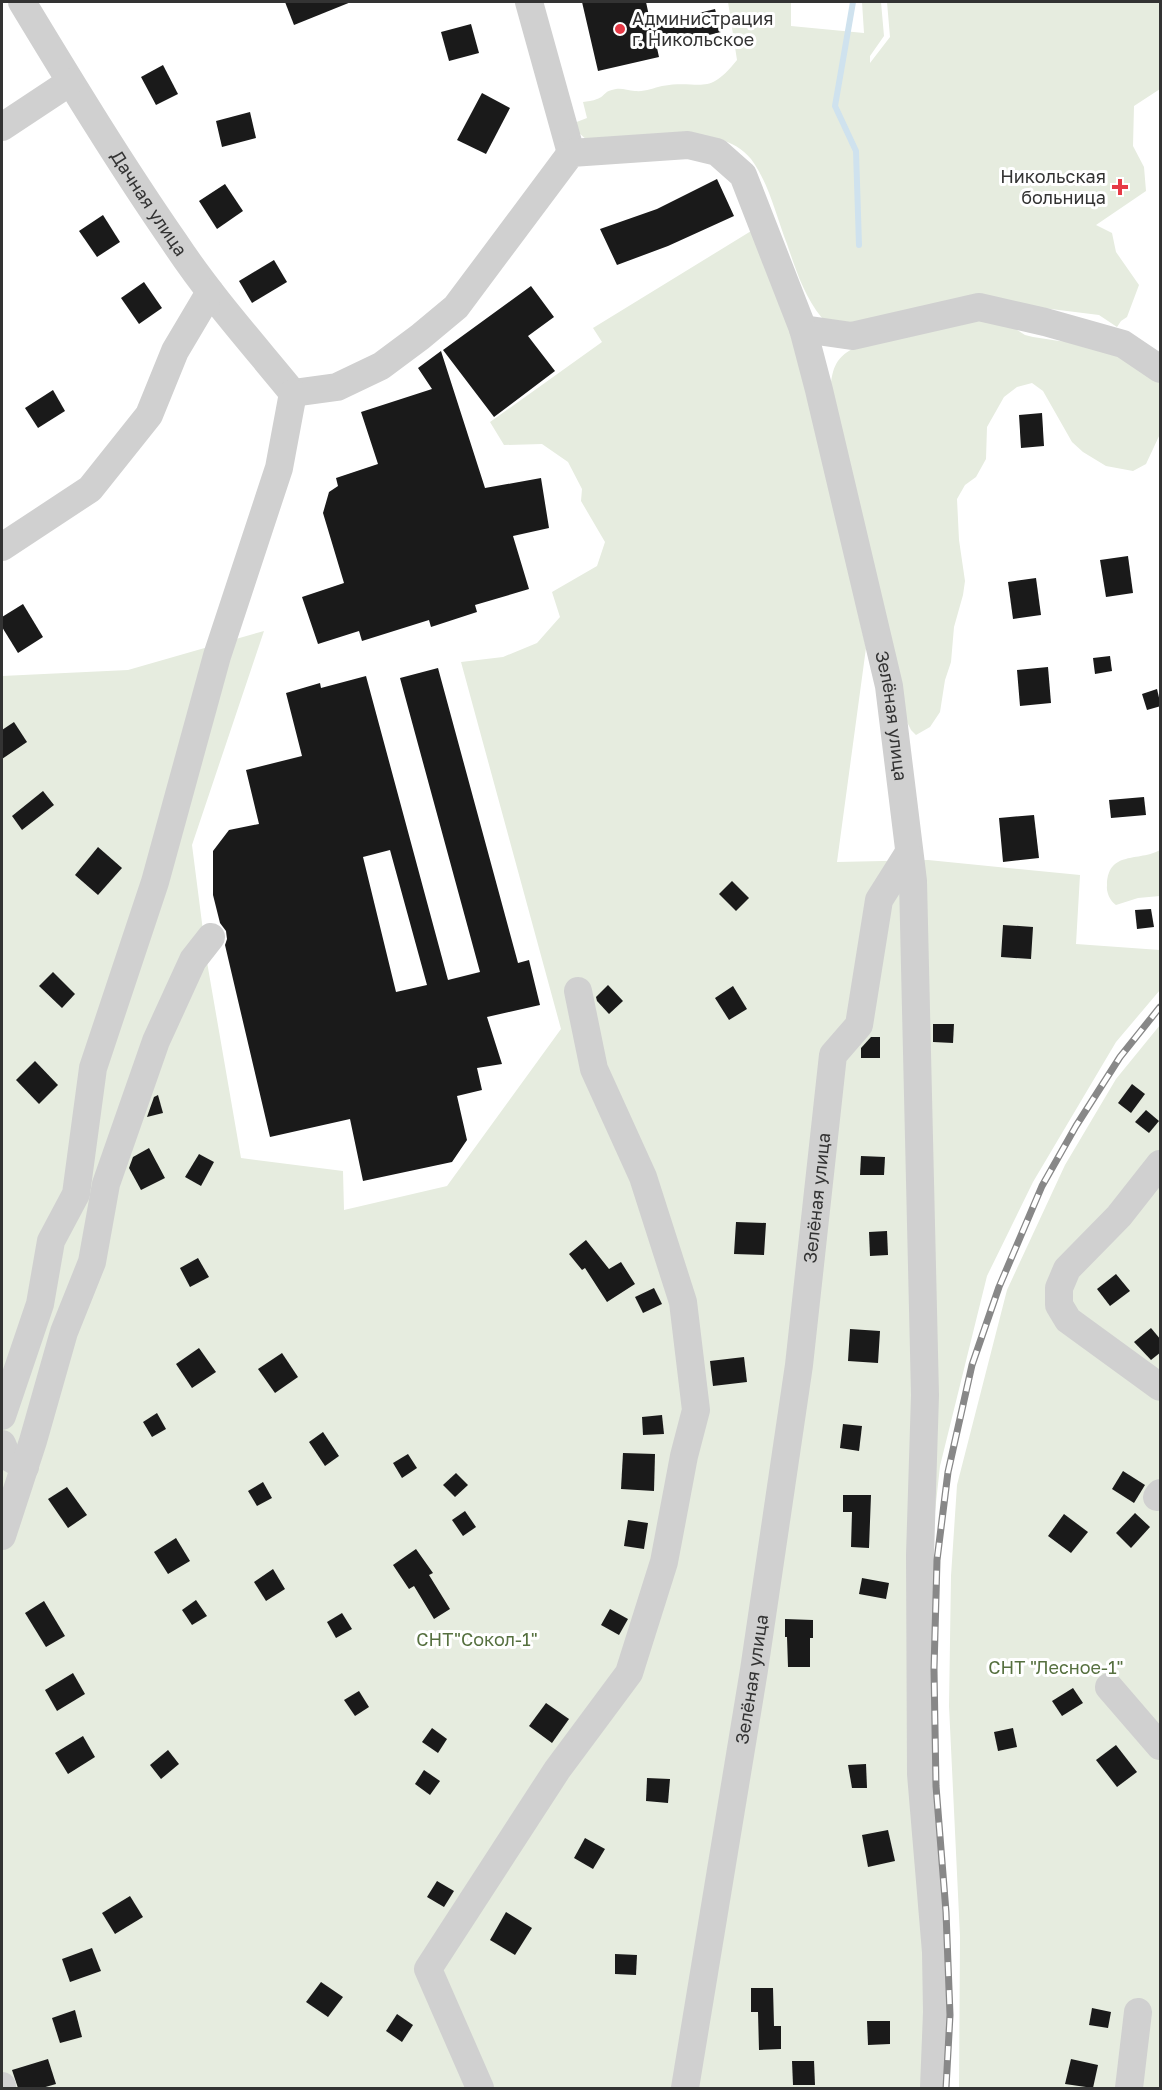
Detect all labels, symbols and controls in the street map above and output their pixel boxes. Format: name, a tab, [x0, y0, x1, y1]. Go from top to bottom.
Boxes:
place label: Администрация г. Никольское	[632, 7, 773, 50]
marker: Администрация г. Никольское	[613, 22, 627, 36]
street label: Дачная улица	[107, 146, 192, 260]
place label: Никольская больница	[1000, 165, 1106, 208]
marker: Никольская больница	[1111, 178, 1129, 196]
street label: Зелёная улица	[871, 648, 913, 782]
street label: Зелёная улица	[798, 1131, 834, 1264]
street label: Зелёная улица	[730, 1613, 772, 1746]
park label: СНТ"Сокол-1"	[416, 1628, 538, 1650]
park label: СНТ "Лесное-1"	[988, 1656, 1124, 1678]

